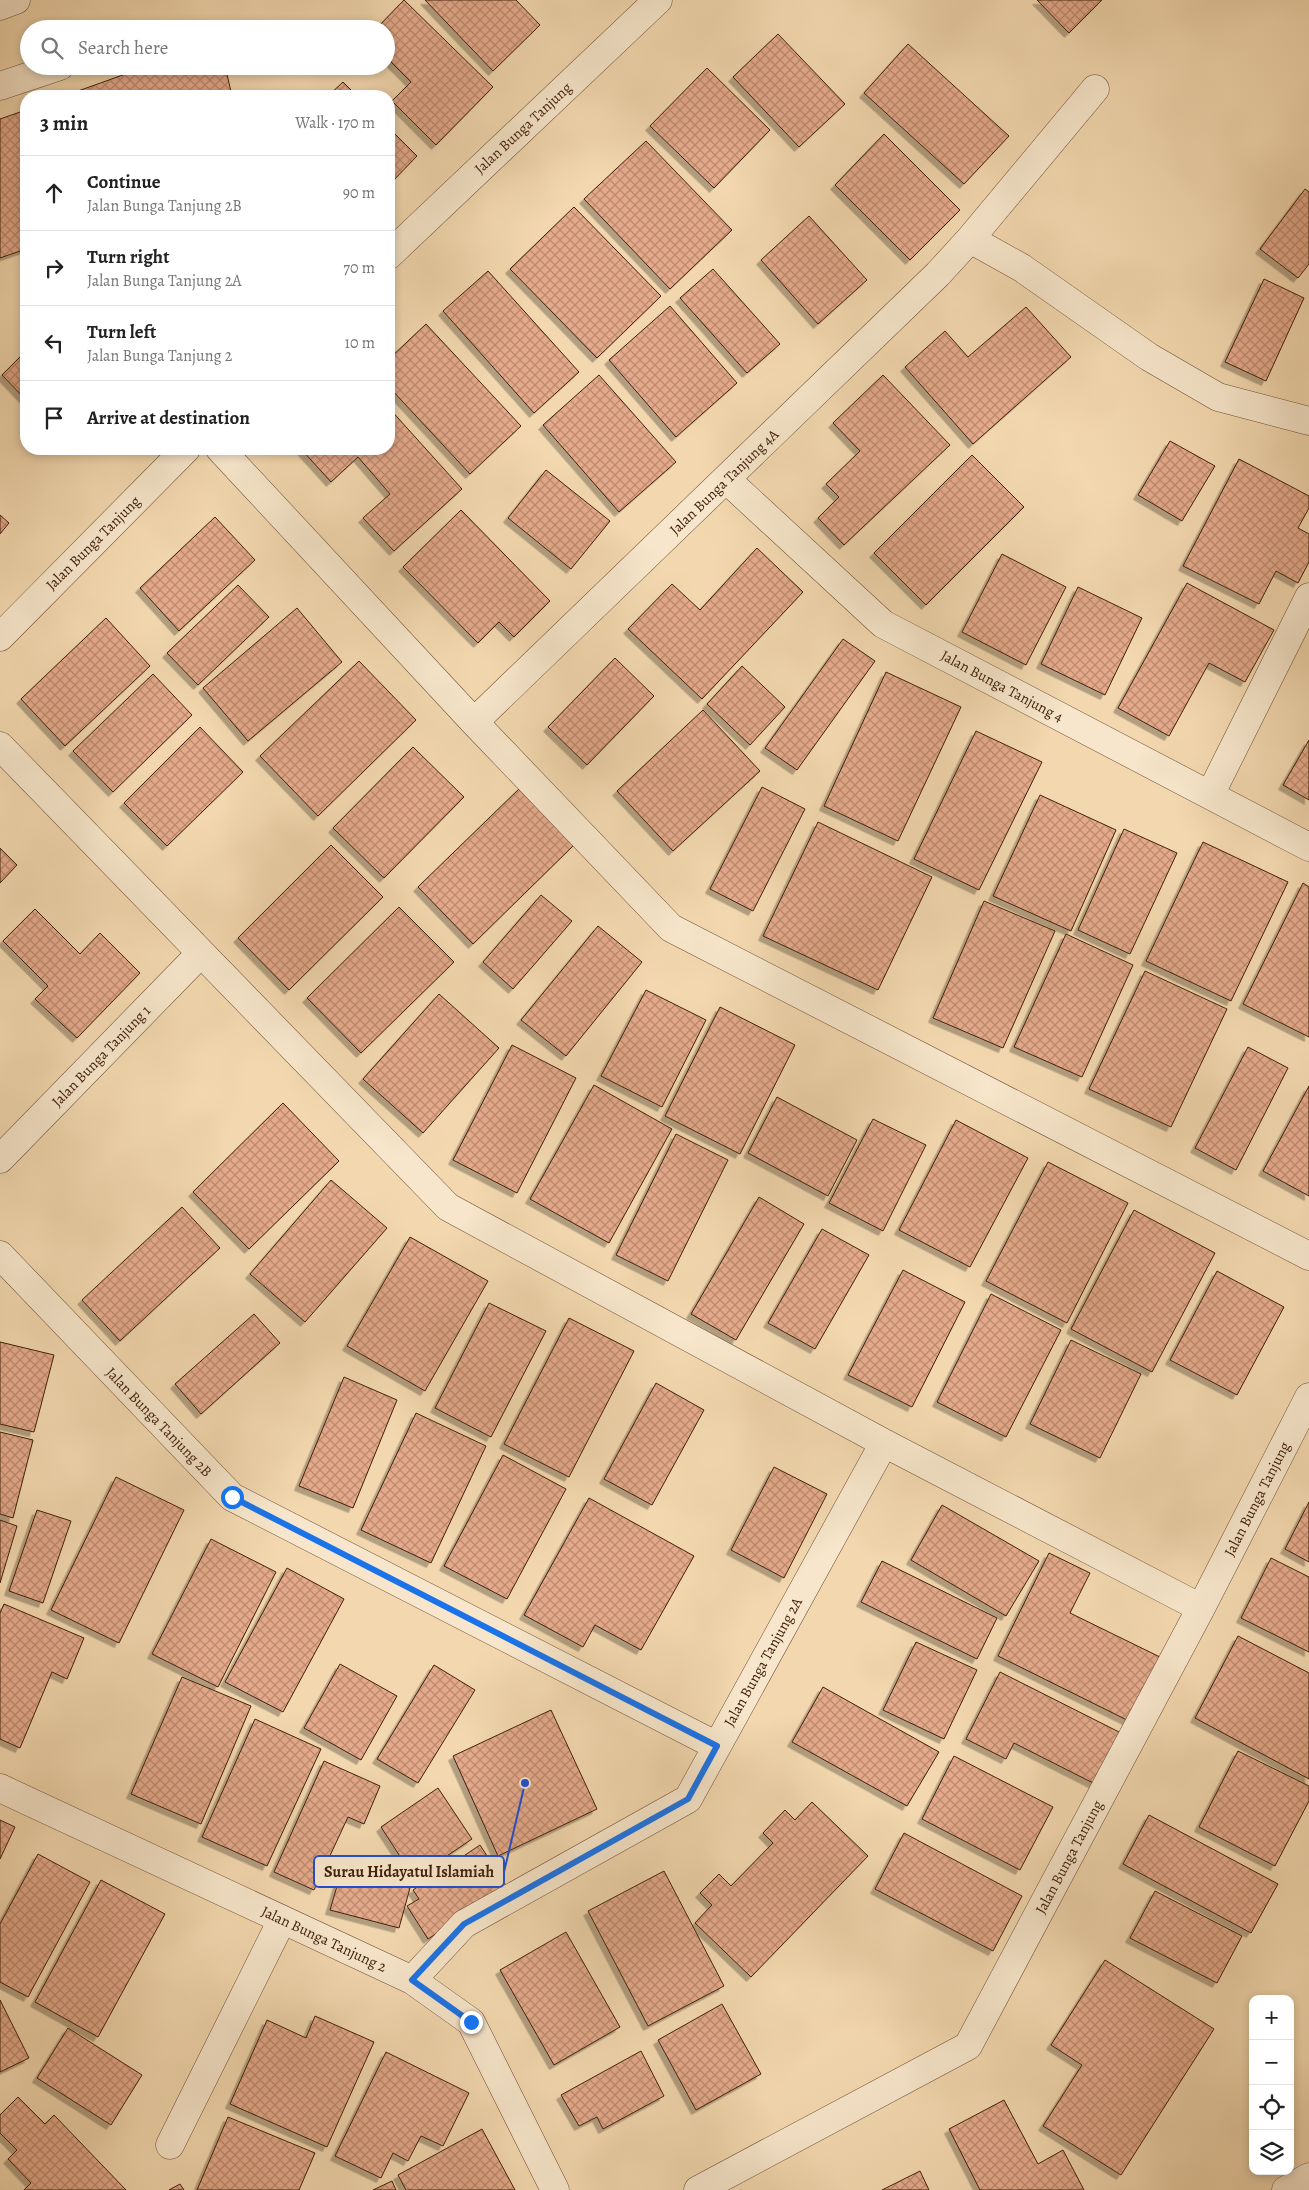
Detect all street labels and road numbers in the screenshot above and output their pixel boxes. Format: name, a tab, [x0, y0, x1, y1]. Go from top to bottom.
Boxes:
street label: Jalan Bunga Tanjung	[470, 77, 576, 178]
street label: Jalan Bunga Tanjung 4A	[665, 424, 783, 539]
street label: Jalan Bunga Tanjung	[41, 491, 145, 595]
street label: Jalan Bunga Tanjung 4	[937, 645, 1067, 727]
street label: Jalan Bunga Tanjung 1	[47, 1001, 155, 1111]
street label: Jalan Bunga Tanjung 2B	[101, 1363, 217, 1481]
street label: Jalan Bunga Tanjung	[1219, 1438, 1295, 1560]
street label: Jalan Bunga Tanjung 2A	[719, 1594, 807, 1730]
street label: Jalan Bunga Tanjung	[1031, 1796, 1108, 1917]
street label: Jalan Bunga Tanjung 2	[258, 1901, 390, 1977]

